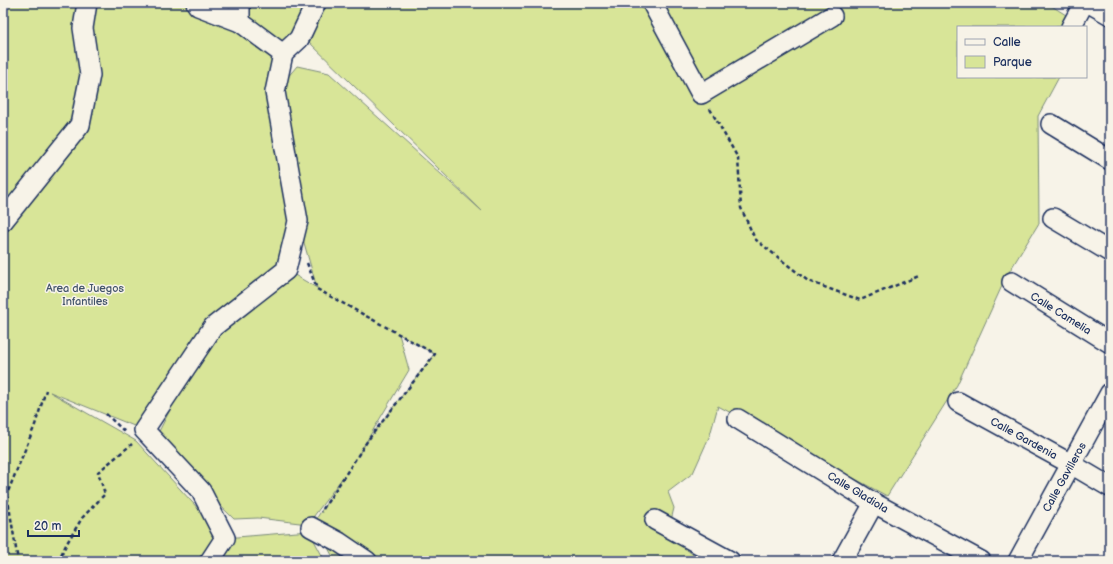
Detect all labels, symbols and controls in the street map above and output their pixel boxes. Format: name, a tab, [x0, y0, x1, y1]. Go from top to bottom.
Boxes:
legend	[957, 26, 1087, 78]
text: Calle	[993, 35, 1021, 50]
text: Parque	[993, 55, 1032, 70]
park label: Area de Juegos Infantiles	[46, 282, 124, 308]
street label: Calle Camelia	[1028, 290, 1094, 337]
street label: Calle Gardenia	[988, 415, 1059, 462]
street label: Calle Gavilleros	[1040, 440, 1089, 514]
street label: Calle Gladiola	[825, 469, 891, 516]
scale bar	[28, 512, 79, 538]
text: 20 m	[34, 519, 61, 534]

